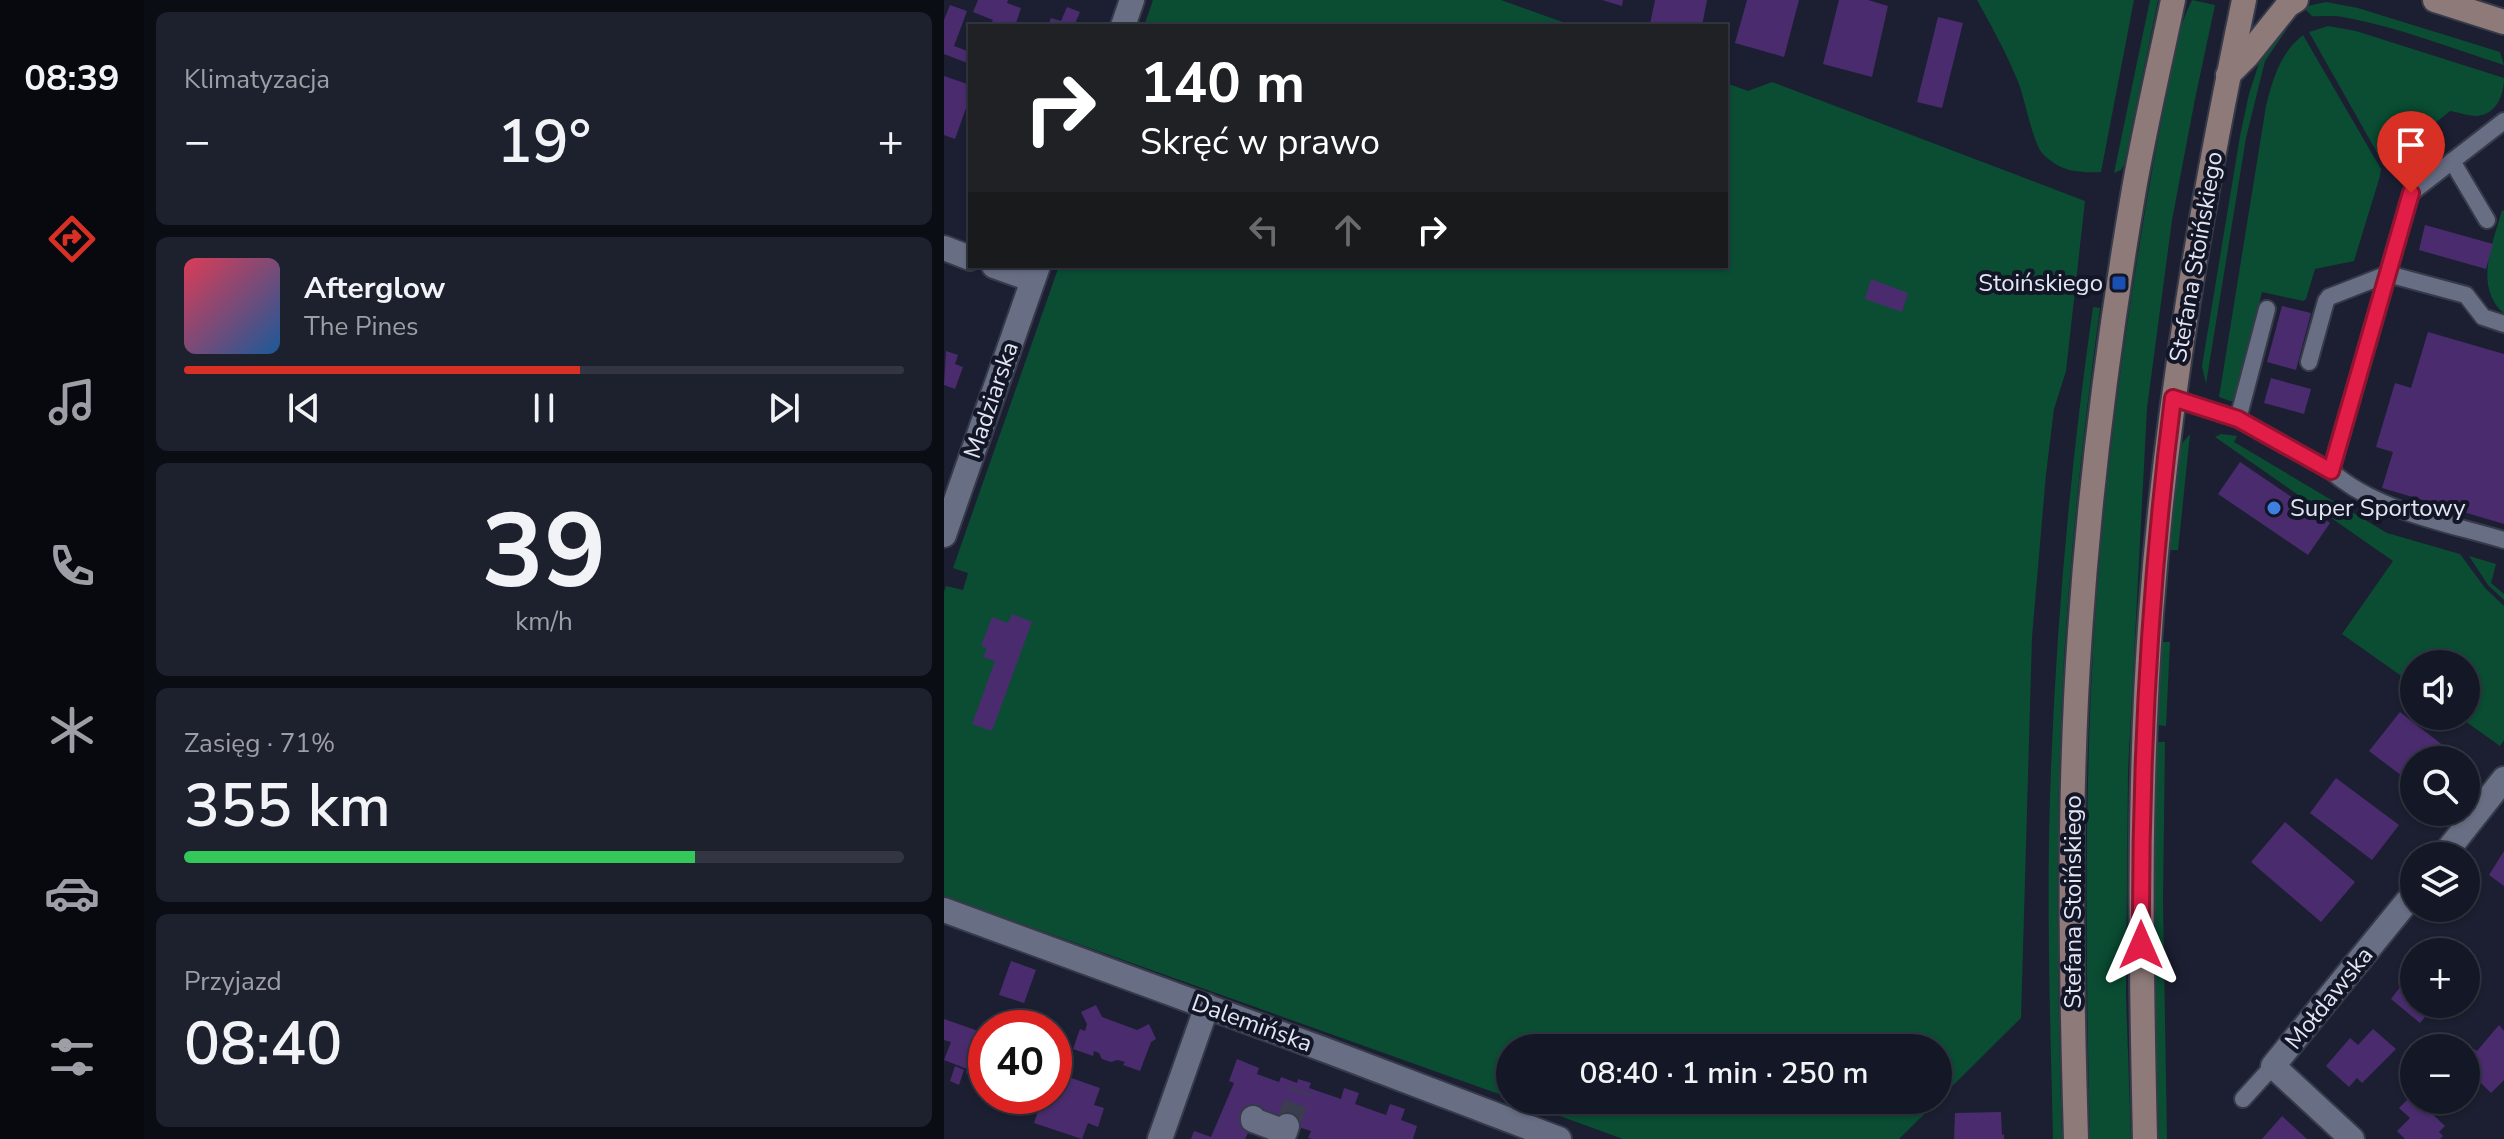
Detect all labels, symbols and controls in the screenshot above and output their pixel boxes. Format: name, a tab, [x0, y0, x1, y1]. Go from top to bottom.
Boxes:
text: 140 m	[1140, 45, 1305, 122]
text: 08:39	[24, 54, 120, 103]
icon: right	[1008, 56, 1112, 160]
text: Klimatyzacja	[184, 62, 330, 97]
text: 19°	[497, 101, 591, 183]
pin	[2377, 111, 2445, 193]
text: −	[184, 112, 210, 172]
text: +	[878, 112, 904, 172]
text: Skręć w prawo	[1140, 118, 1380, 167]
icon: arrive	[2389, 123, 2433, 167]
street label: Stefana Stoińskiego	[2162, 149, 2230, 365]
icon: left	[1242, 208, 1286, 252]
icon: ahead	[1326, 208, 1370, 252]
icon: right	[1410, 208, 1454, 252]
icon: directions	[44, 211, 100, 267]
place label: Stoińskiego	[1978, 267, 2103, 299]
text: Afterglow	[304, 268, 445, 309]
marker: Stoińskiego	[2110, 274, 2128, 292]
text: The Pines	[304, 309, 419, 344]
street label: Madziarska	[956, 337, 1026, 463]
icon: music	[44, 374, 100, 430]
icon: previous	[282, 386, 326, 430]
icon: pause	[522, 386, 566, 430]
icon: next	[762, 386, 806, 430]
text: 39	[482, 481, 606, 623]
place label: Super Sportowy	[2290, 492, 2466, 524]
marker: Super Sportowy	[2265, 499, 2283, 517]
icon: phone	[44, 538, 100, 594]
text: km/h	[515, 604, 573, 639]
map controls	[2400, 650, 2480, 1114]
button: sound	[2400, 650, 2480, 730]
icon: climate	[44, 702, 100, 758]
text: Zasięg · 71%	[184, 726, 335, 761]
button: search	[2400, 746, 2480, 826]
text: 355 km	[184, 765, 391, 847]
street label: Stefana Stoińskiego	[2057, 795, 2089, 1009]
button: layers	[2400, 842, 2480, 922]
icon: car	[44, 865, 100, 921]
position arrow	[2099, 903, 2183, 987]
button: +	[2400, 938, 2480, 1018]
street label: Mołdawska	[2278, 940, 2380, 1056]
text: Przyjazd	[184, 964, 282, 999]
street label: Dalemińska	[1187, 986, 1317, 1060]
text: 08:40	[184, 1003, 342, 1085]
speed limit sign: 40	[968, 1010, 1072, 1114]
icon: filters	[44, 1029, 100, 1085]
button: −	[2400, 1034, 2480, 1114]
text: 08:40 · 1 min · 250 m	[1579, 1053, 1869, 1094]

